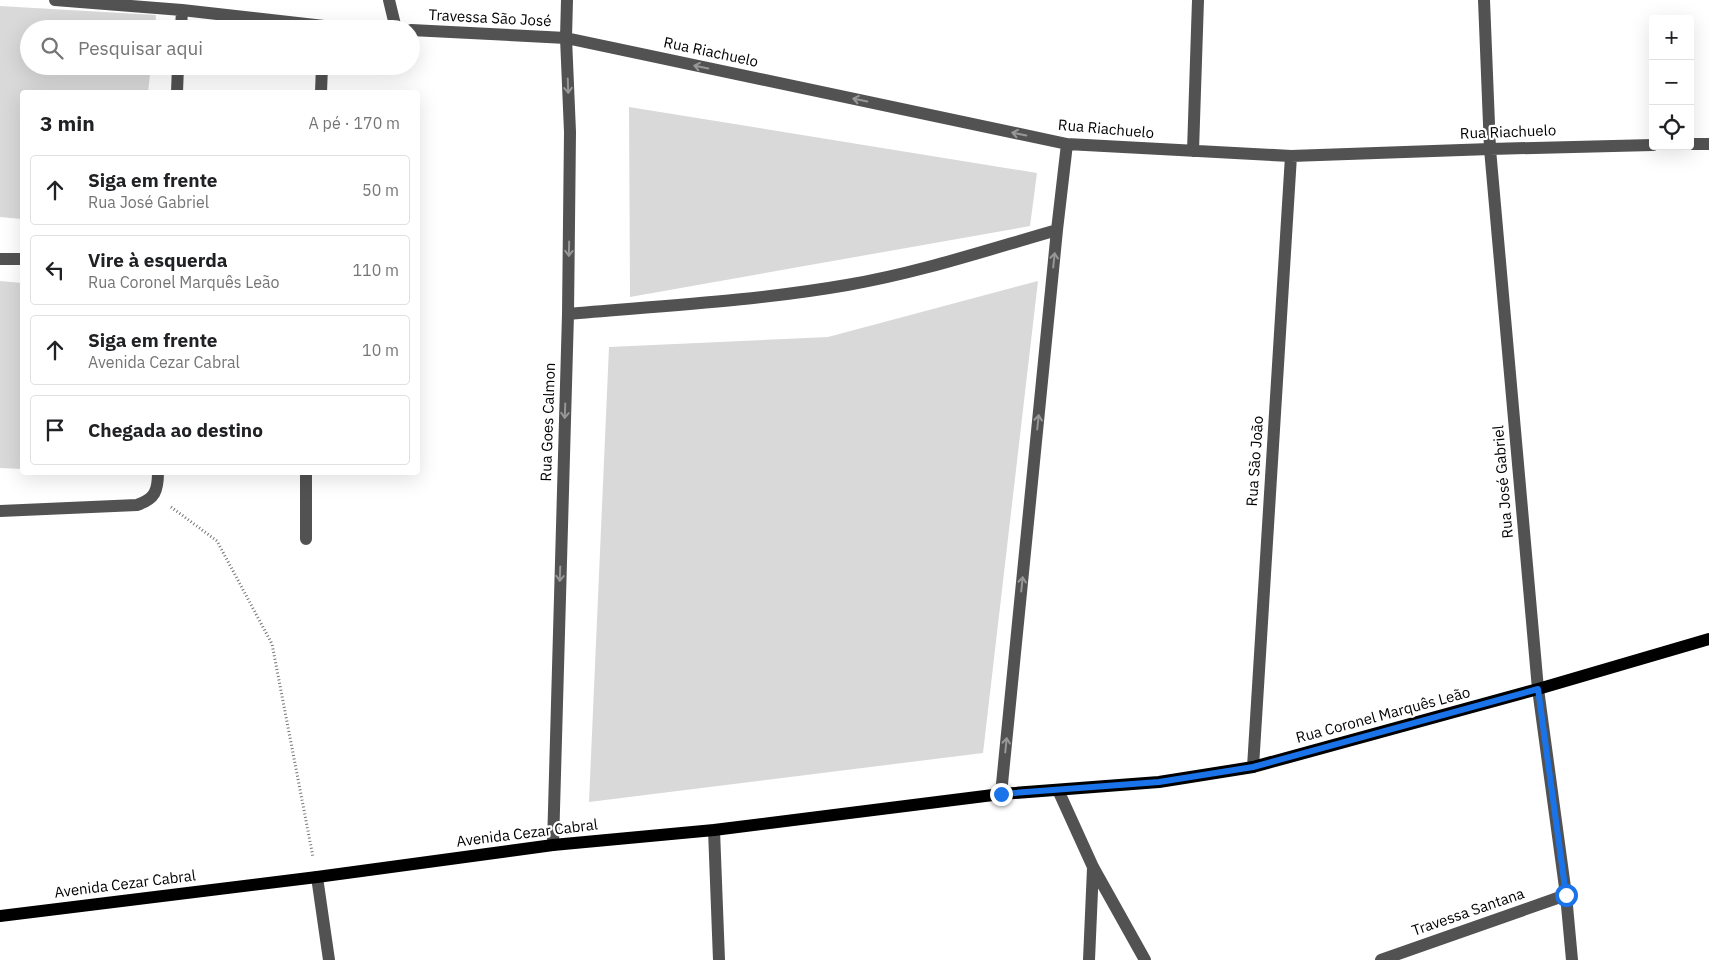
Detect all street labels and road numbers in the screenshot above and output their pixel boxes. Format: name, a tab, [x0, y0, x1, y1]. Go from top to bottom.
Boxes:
street label: Travessa São José	[428, 5, 552, 30]
street label: Rua Riachuelo	[662, 32, 760, 71]
street label: Rua Riachuelo	[1057, 115, 1155, 142]
street label: Rua Riachuelo	[1460, 120, 1556, 143]
street label: Rua Goes Calmon	[536, 362, 559, 482]
street label: Rua São João	[1242, 415, 1267, 507]
street label: Rua José Gabriel	[1488, 425, 1517, 539]
street label: Rua Coronel Marquês Leão	[1294, 682, 1472, 747]
street label: Avenida Cezar Cabral	[455, 814, 599, 851]
street label: Avenida Cezar Cabral	[53, 865, 197, 902]
street label: Travessa Santana	[1409, 883, 1527, 940]

